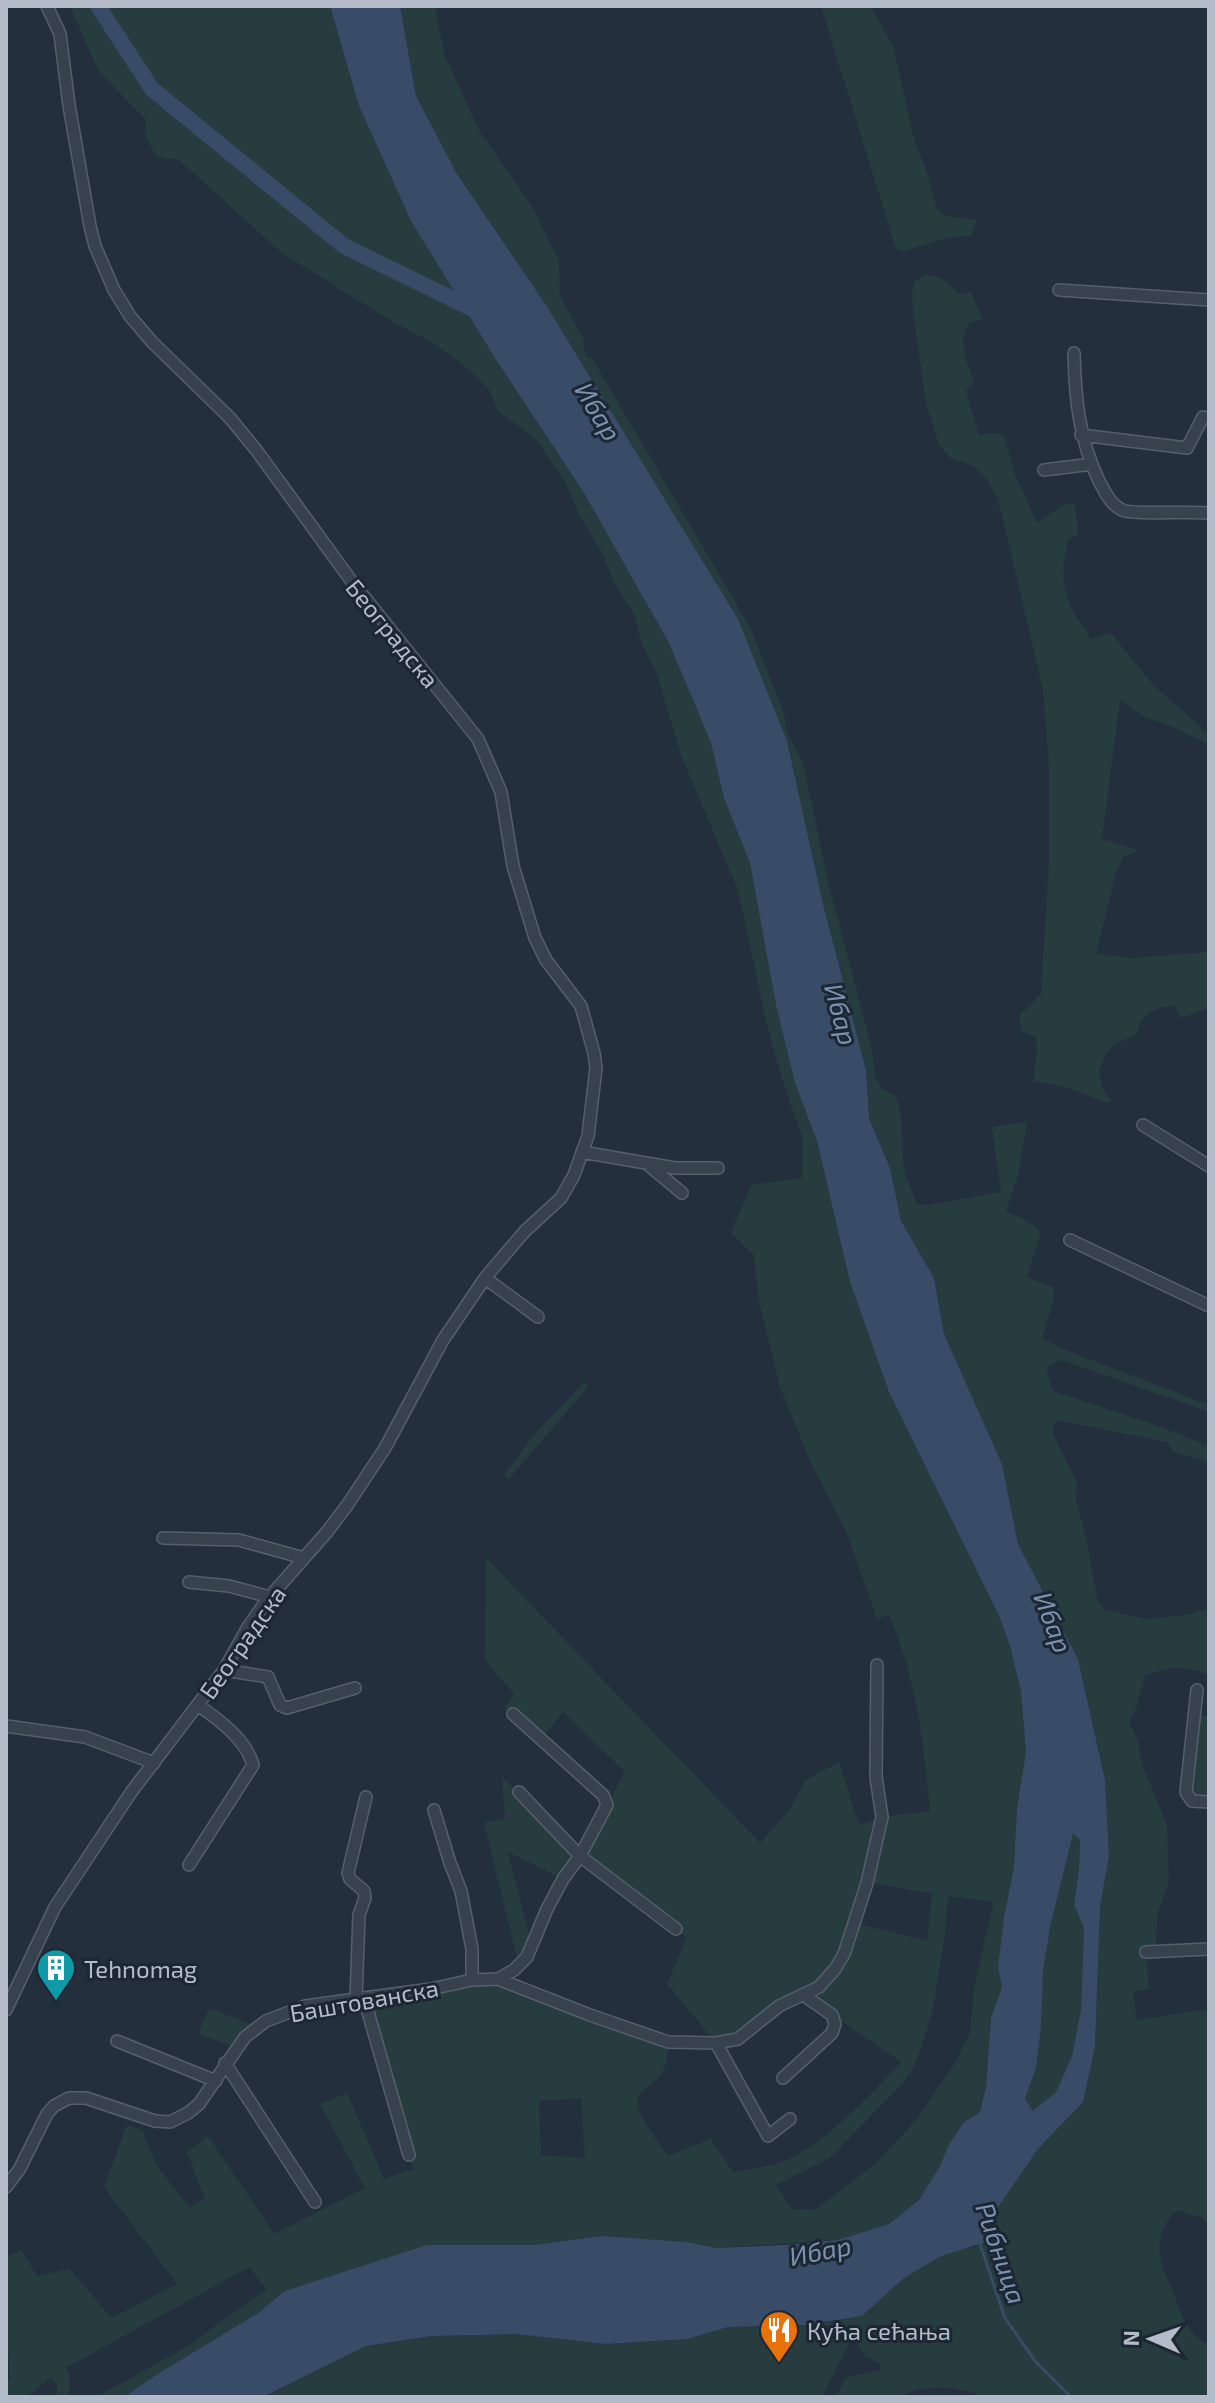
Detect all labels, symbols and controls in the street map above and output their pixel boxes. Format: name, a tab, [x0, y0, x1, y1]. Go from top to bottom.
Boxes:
water label: Ибар	[570, 376, 628, 446]
street label: Београдска	[340, 573, 446, 693]
water label: Ибар	[819, 980, 865, 1048]
street label: Београдска	[192, 1580, 292, 1704]
water label: Ибар	[1028, 1587, 1080, 1657]
building icon: Tehnomag	[35, 1947, 77, 2002]
place label: Tehnomag	[84, 1954, 197, 1983]
street label: Баштованска	[287, 1973, 441, 2027]
water label: Рибница	[970, 2198, 1034, 2308]
water label: Ибар	[786, 2229, 854, 2271]
north arrow	[1111, 2299, 1191, 2379]
restaurant icon: Кућа сећања	[758, 2309, 800, 2364]
place label: Кућа сећања	[807, 2316, 951, 2346]
text: N	[1117, 2330, 1143, 2347]

